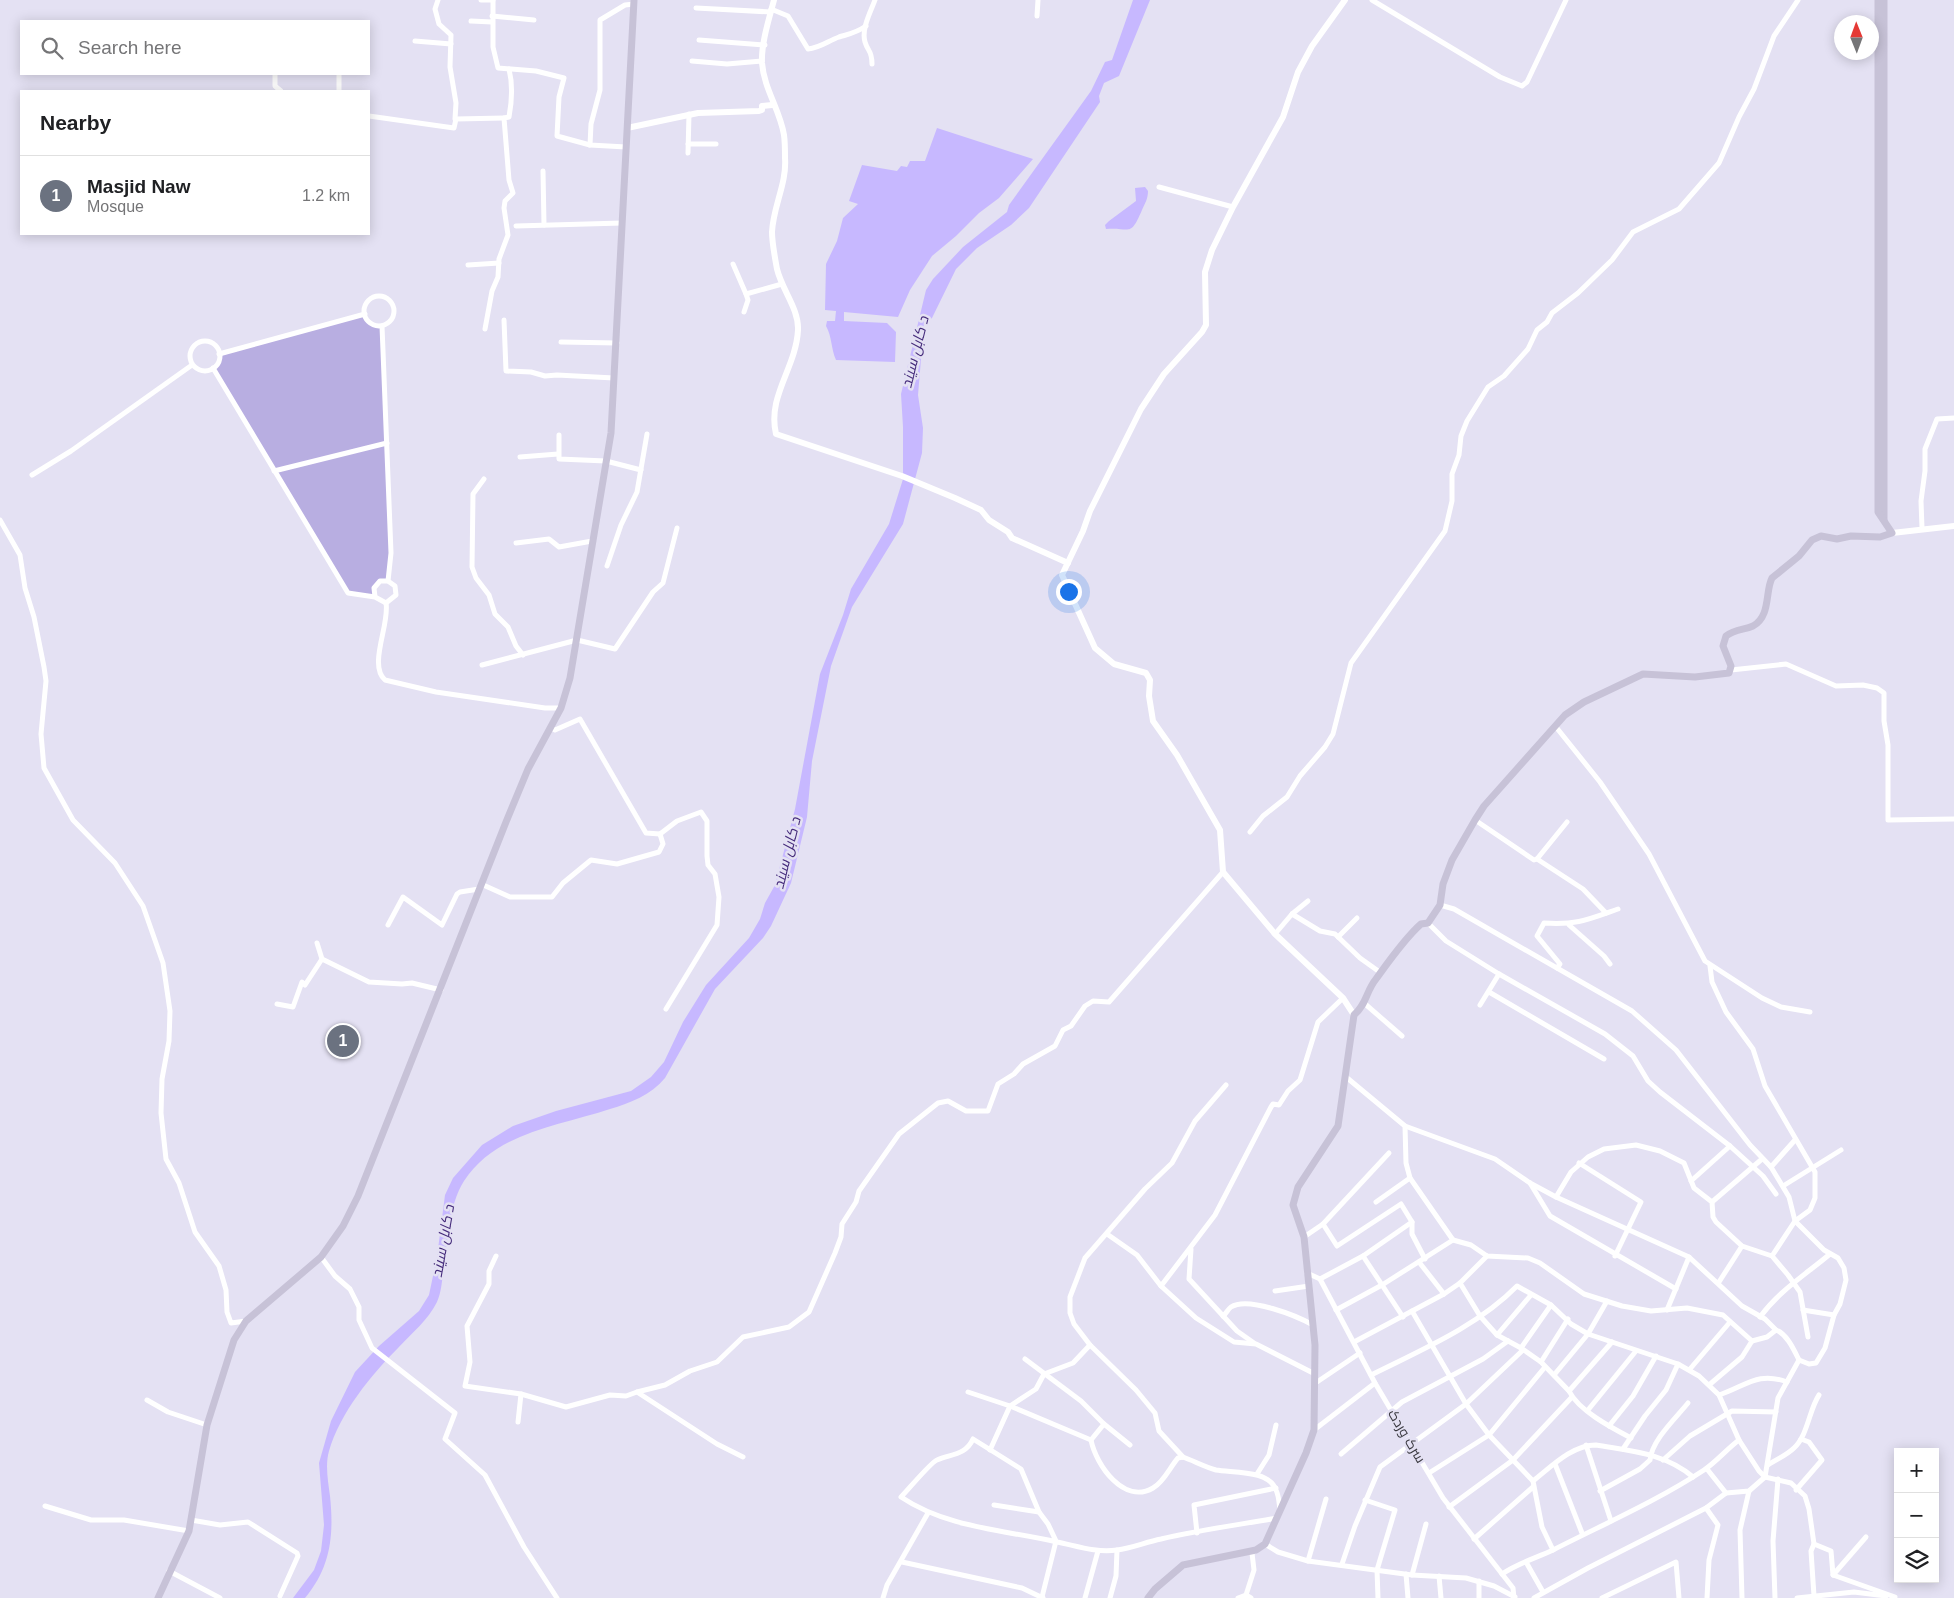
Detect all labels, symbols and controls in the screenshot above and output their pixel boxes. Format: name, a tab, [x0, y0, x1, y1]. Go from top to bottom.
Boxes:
north arrow	[1834, 15, 1879, 60]
search box	[20, 20, 370, 75]
icon: search	[38, 34, 66, 62]
text: Search here	[78, 37, 182, 58]
text: Nearby	[40, 111, 111, 134]
text: Masjid Naw	[87, 176, 190, 197]
text: 1	[52, 187, 60, 204]
text: 1.2 km	[302, 187, 350, 204]
text: Mosque	[87, 198, 144, 215]
water label: د کابل سيند	[897, 314, 933, 390]
your location	[1056, 579, 1082, 605]
water label: د کابل سيند	[769, 815, 805, 891]
pin: 1	[327, 1022, 359, 1060]
water label: د کابل سيند	[428, 1203, 458, 1279]
street label: سرک وردک	[1385, 1406, 1429, 1466]
map controls	[1894, 1448, 1939, 1583]
button: +	[1894, 1448, 1939, 1493]
button: −	[1894, 1493, 1939, 1538]
button: layers	[1894, 1538, 1939, 1583]

